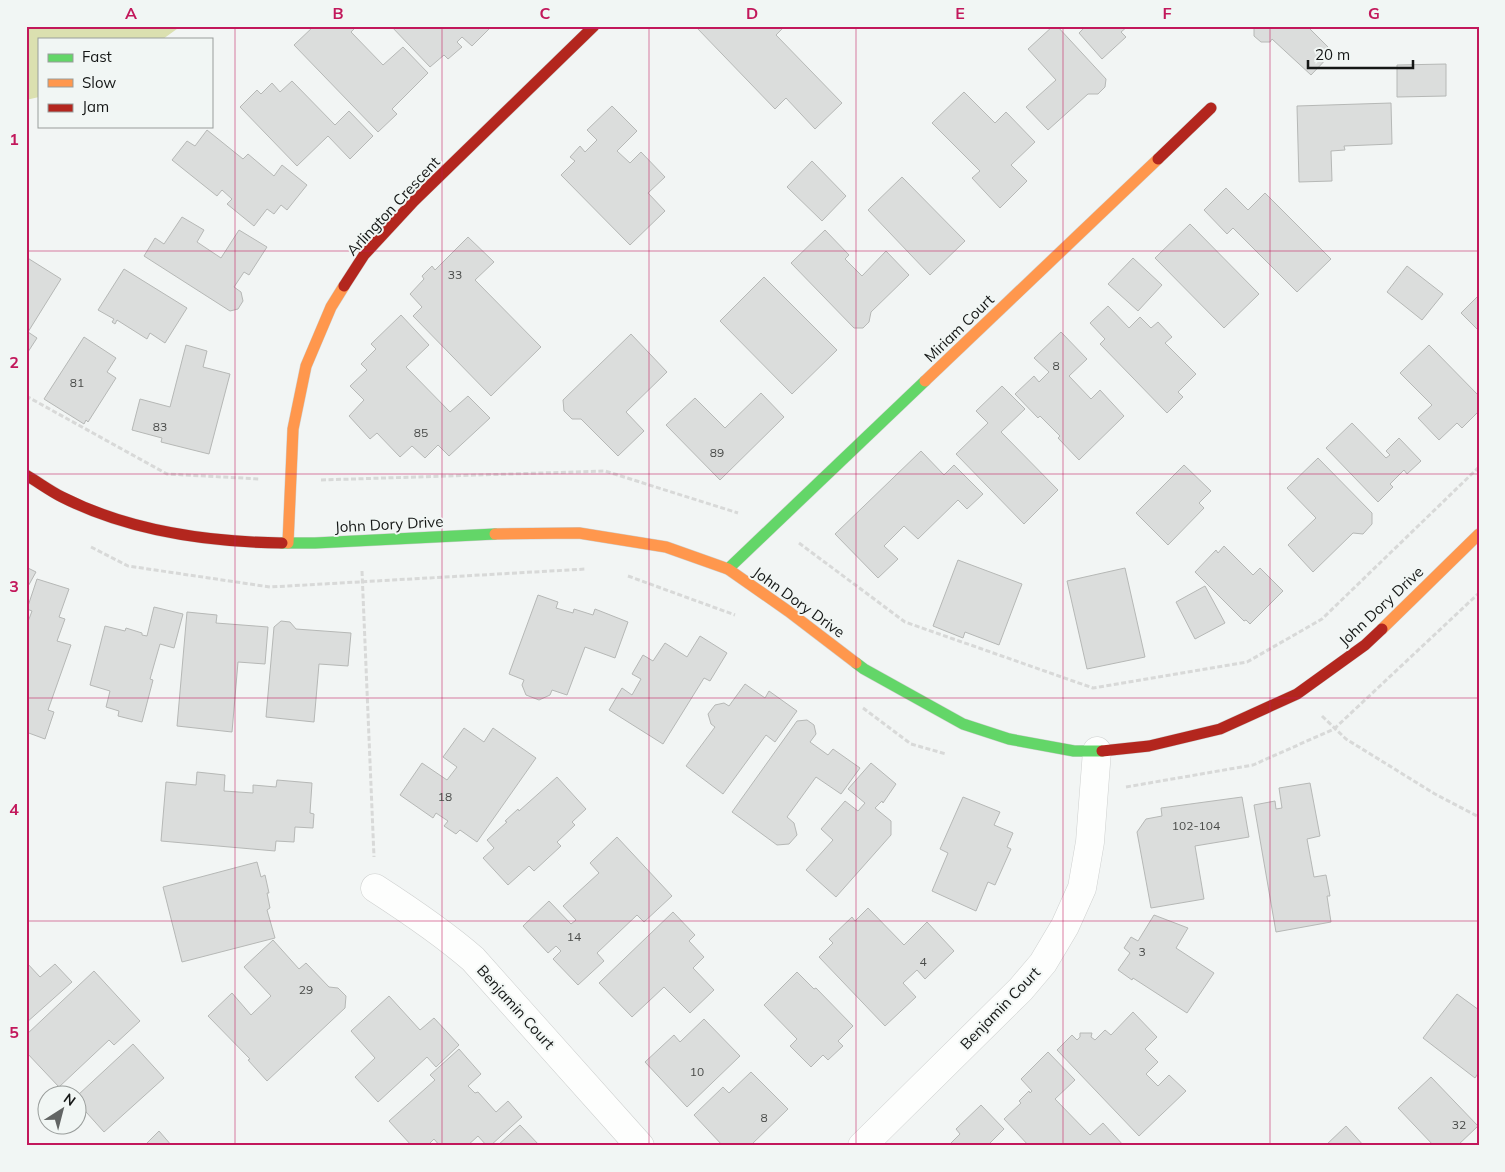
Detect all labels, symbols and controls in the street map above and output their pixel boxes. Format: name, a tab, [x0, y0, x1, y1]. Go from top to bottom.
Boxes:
text: A	[125, 3, 137, 23]
text: B	[332, 3, 344, 23]
text: C	[540, 3, 551, 23]
text: D	[746, 3, 758, 23]
text: E	[955, 3, 965, 23]
text: F	[1162, 3, 1172, 23]
text: G	[1368, 3, 1380, 23]
legend	[38, 38, 212, 128]
scale bar	[1308, 38, 1412, 70]
text: 20 m	[1315, 45, 1350, 64]
text: Fast	[82, 47, 112, 66]
text: Slow	[82, 73, 116, 92]
text: Jam	[82, 97, 109, 116]
text: 1	[9, 129, 19, 149]
street label: Arlington Crescent	[342, 153, 444, 259]
house number: 33	[448, 267, 462, 282]
street label: Miriam Court	[920, 290, 998, 366]
text: 2	[9, 352, 19, 372]
house number: 8	[1052, 358, 1060, 373]
house number: 81	[70, 375, 84, 390]
house number: 83	[153, 419, 167, 434]
house number: 85	[414, 425, 428, 440]
house number: 89	[710, 445, 724, 460]
street label: John Dory Drive	[334, 512, 444, 536]
street label: John Dory Drive	[749, 562, 849, 642]
street label: John Dory Drive	[1335, 562, 1427, 650]
text: 3	[9, 576, 19, 596]
house number: 18	[438, 789, 452, 804]
text: 4	[9, 799, 19, 819]
house number: 102-104	[1172, 818, 1220, 833]
house number: 14	[567, 929, 581, 944]
house number: 3	[1138, 944, 1146, 959]
house number: 4	[919, 954, 927, 969]
street label: Benjamin Court	[473, 961, 559, 1053]
street label: Benjamin Court	[956, 963, 1044, 1053]
house number: 29	[299, 982, 313, 997]
text: 5	[9, 1022, 19, 1042]
house number: 10	[690, 1064, 704, 1079]
north arrow	[38, 1084, 88, 1134]
text: N	[60, 1089, 79, 1110]
house number: 8	[760, 1110, 768, 1125]
house number: 32	[1452, 1117, 1466, 1132]

